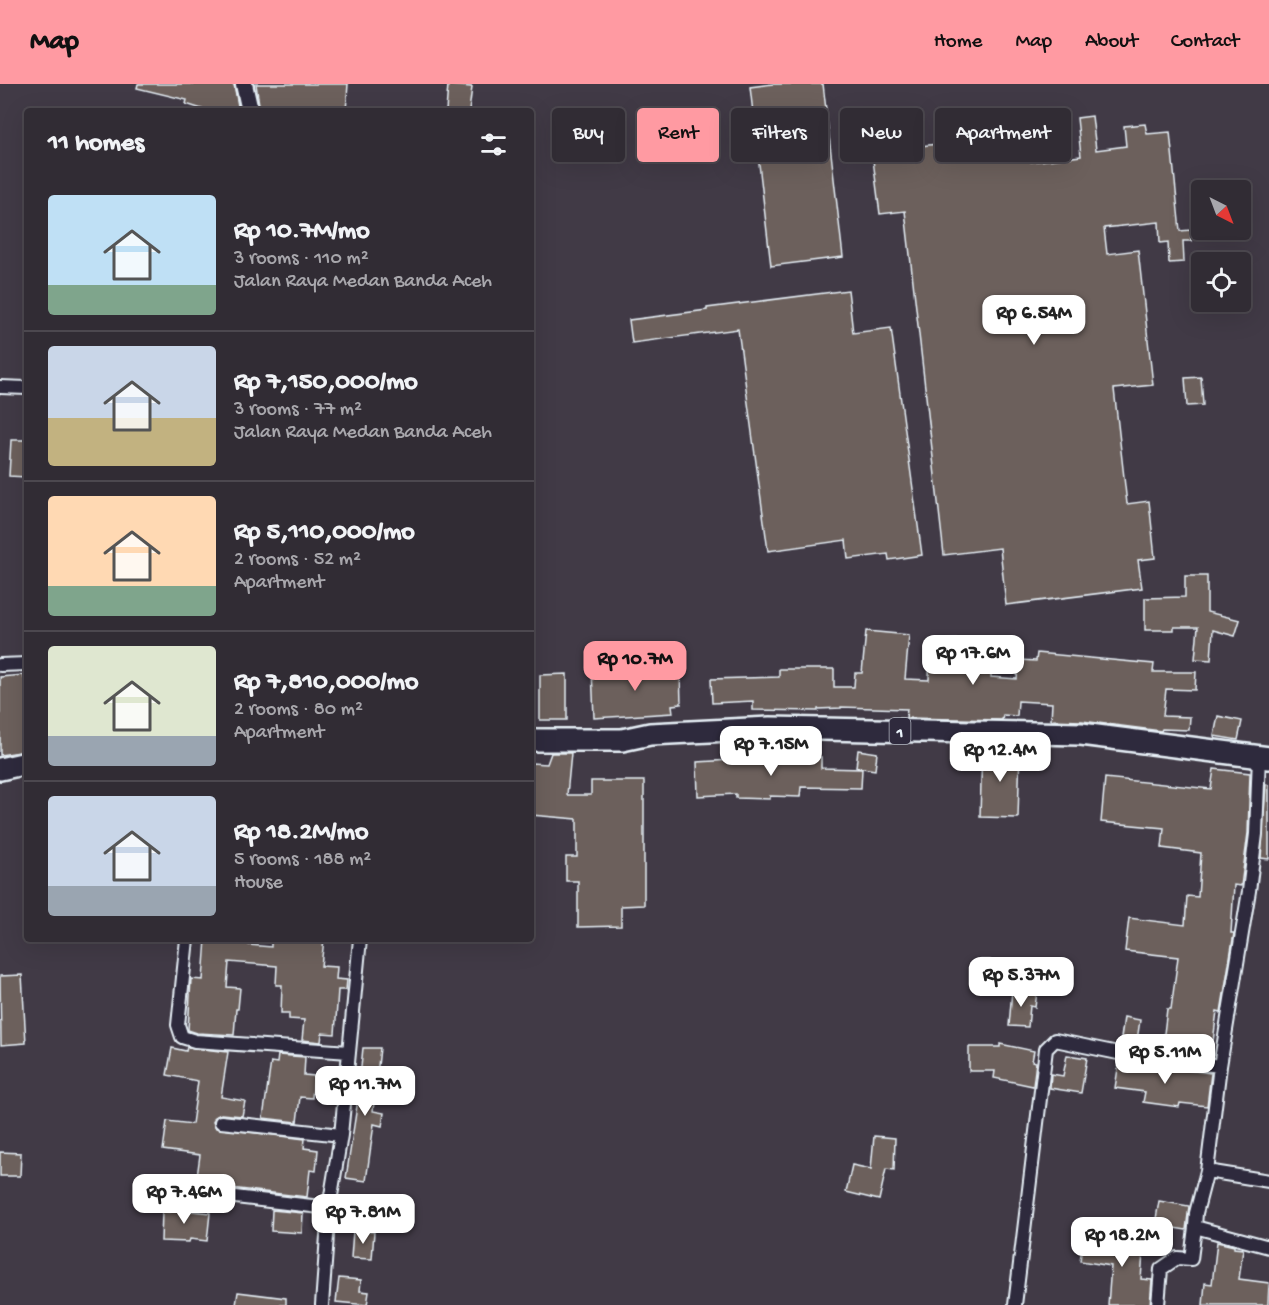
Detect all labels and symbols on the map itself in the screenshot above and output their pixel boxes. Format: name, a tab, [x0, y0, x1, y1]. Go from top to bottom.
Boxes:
north arrow	[1191, 180, 1251, 240]
pin: Rp 6.54M	[972, 295, 1096, 346]
pin: Rp 17.6M	[911, 635, 1035, 686]
pin: Rp 10.7M	[573, 641, 697, 692]
road number: 1	[890, 718, 910, 744]
pin: Rp 7.15M	[709, 726, 833, 777]
pin: Rp 12.4M	[938, 732, 1062, 783]
pin: Rp 5.37M	[959, 957, 1083, 1008]
pin: Rp 5.11M	[1103, 1034, 1227, 1085]
pin: Rp 11.7M	[303, 1066, 427, 1117]
pin: Rp 7.46M	[122, 1174, 246, 1225]
pin: Rp 7.81M	[301, 1194, 425, 1245]
pin: Rp 18.2M	[1060, 1217, 1184, 1268]

